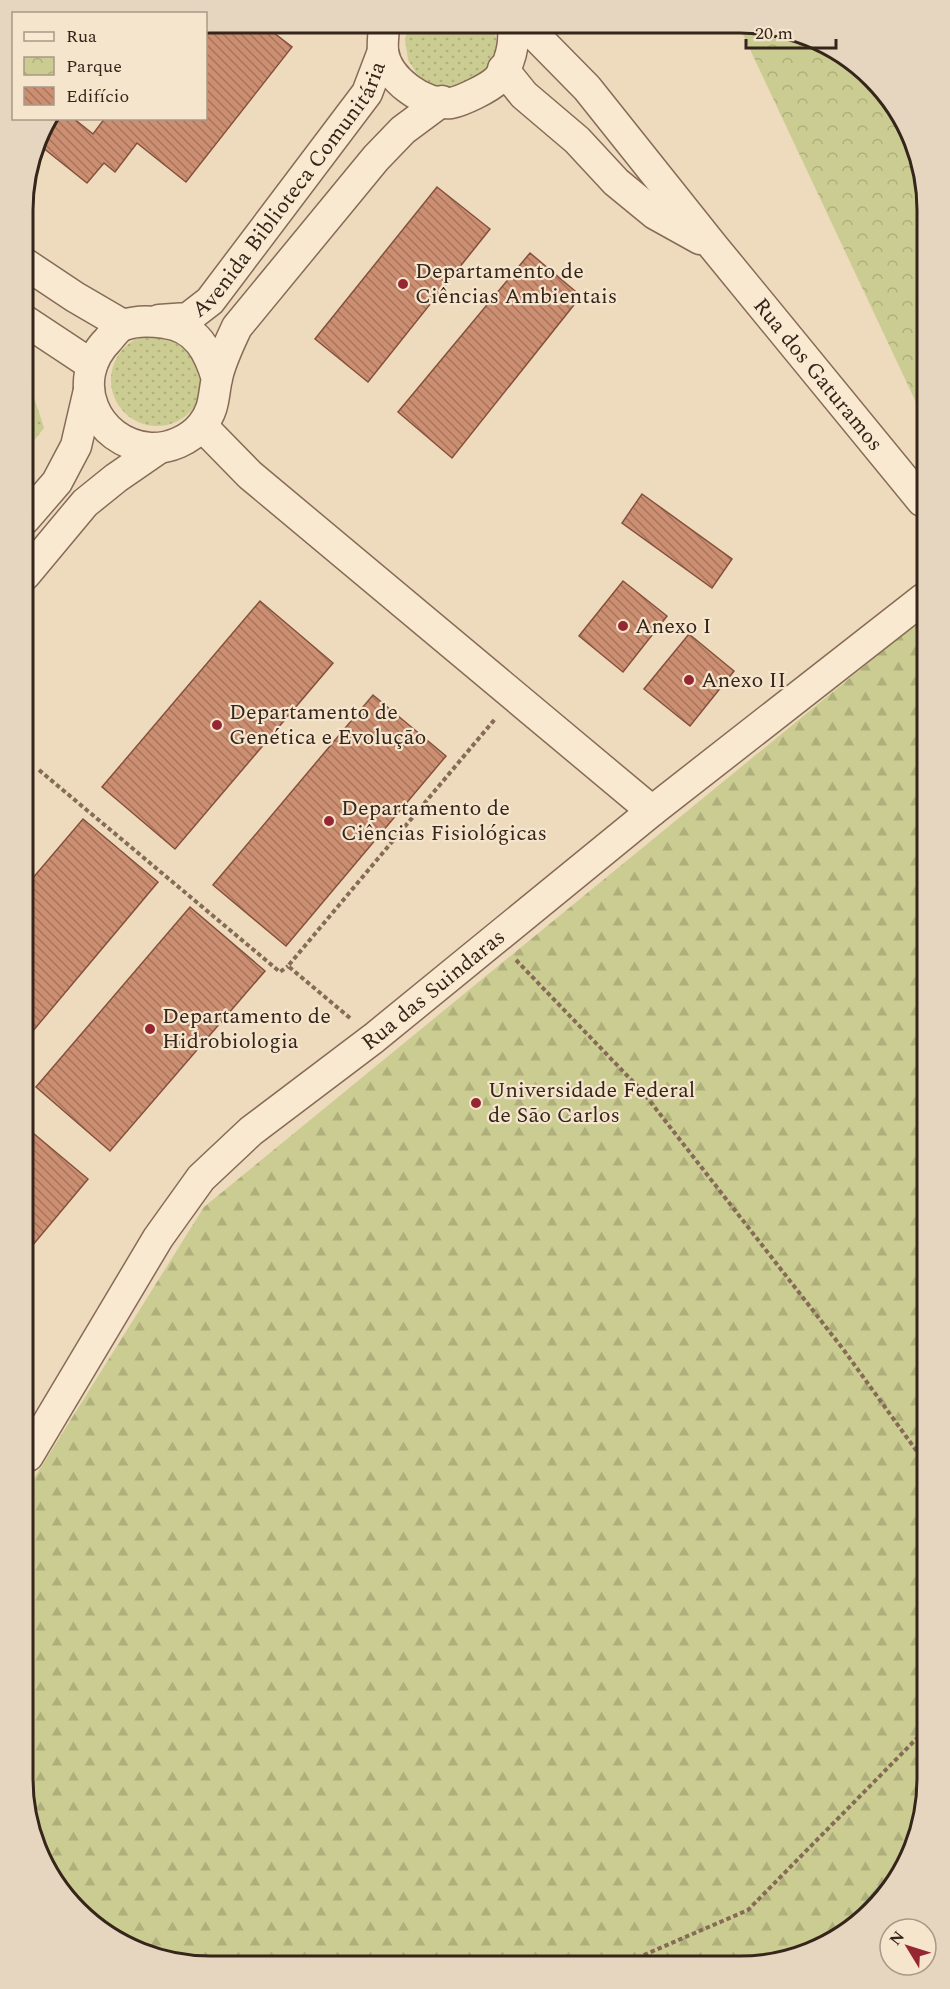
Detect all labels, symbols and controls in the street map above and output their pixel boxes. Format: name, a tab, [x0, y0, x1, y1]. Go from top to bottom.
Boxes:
legend	[12, 12, 207, 120]
scale bar	[746, 12, 836, 50]
text: 20 m	[755, 20, 793, 47]
text: Rua	[66, 23, 97, 50]
text: Parque	[66, 53, 122, 80]
street label: Avenida Biblioteca Comunitária	[185, 56, 394, 326]
text: Edifício	[66, 83, 129, 110]
place label: Departamento de Ciências Ambientais	[415, 255, 617, 313]
marker: Departamento de Ciências Ambientais	[396, 277, 410, 291]
street label: Rua dos Gaturamos	[745, 290, 891, 459]
place label: Anexo I	[635, 610, 711, 643]
marker: Anexo I	[616, 619, 630, 633]
place label: Anexo II	[701, 664, 786, 697]
marker: Anexo II	[682, 673, 696, 687]
place label: Departamento de Genética e Evolução	[229, 696, 426, 754]
marker: Departamento de Genética e Evolução	[210, 718, 224, 732]
place label: Departamento de Ciências Fisiológicas	[341, 792, 547, 850]
marker: Departamento de Ciências Fisiológicas	[322, 814, 336, 828]
street label: Rua das Suindaras	[354, 921, 512, 1058]
place label: Departamento de Hidrobiologia	[162, 1000, 331, 1058]
marker: Departamento de Hidrobiologia	[143, 1022, 157, 1036]
place label: Universidade Federal de São Carlos	[488, 1074, 695, 1132]
marker: Universidade Federal de São Carlos	[469, 1096, 483, 1110]
north arrow	[878, 1917, 938, 1977]
text: N	[883, 1926, 910, 1951]

